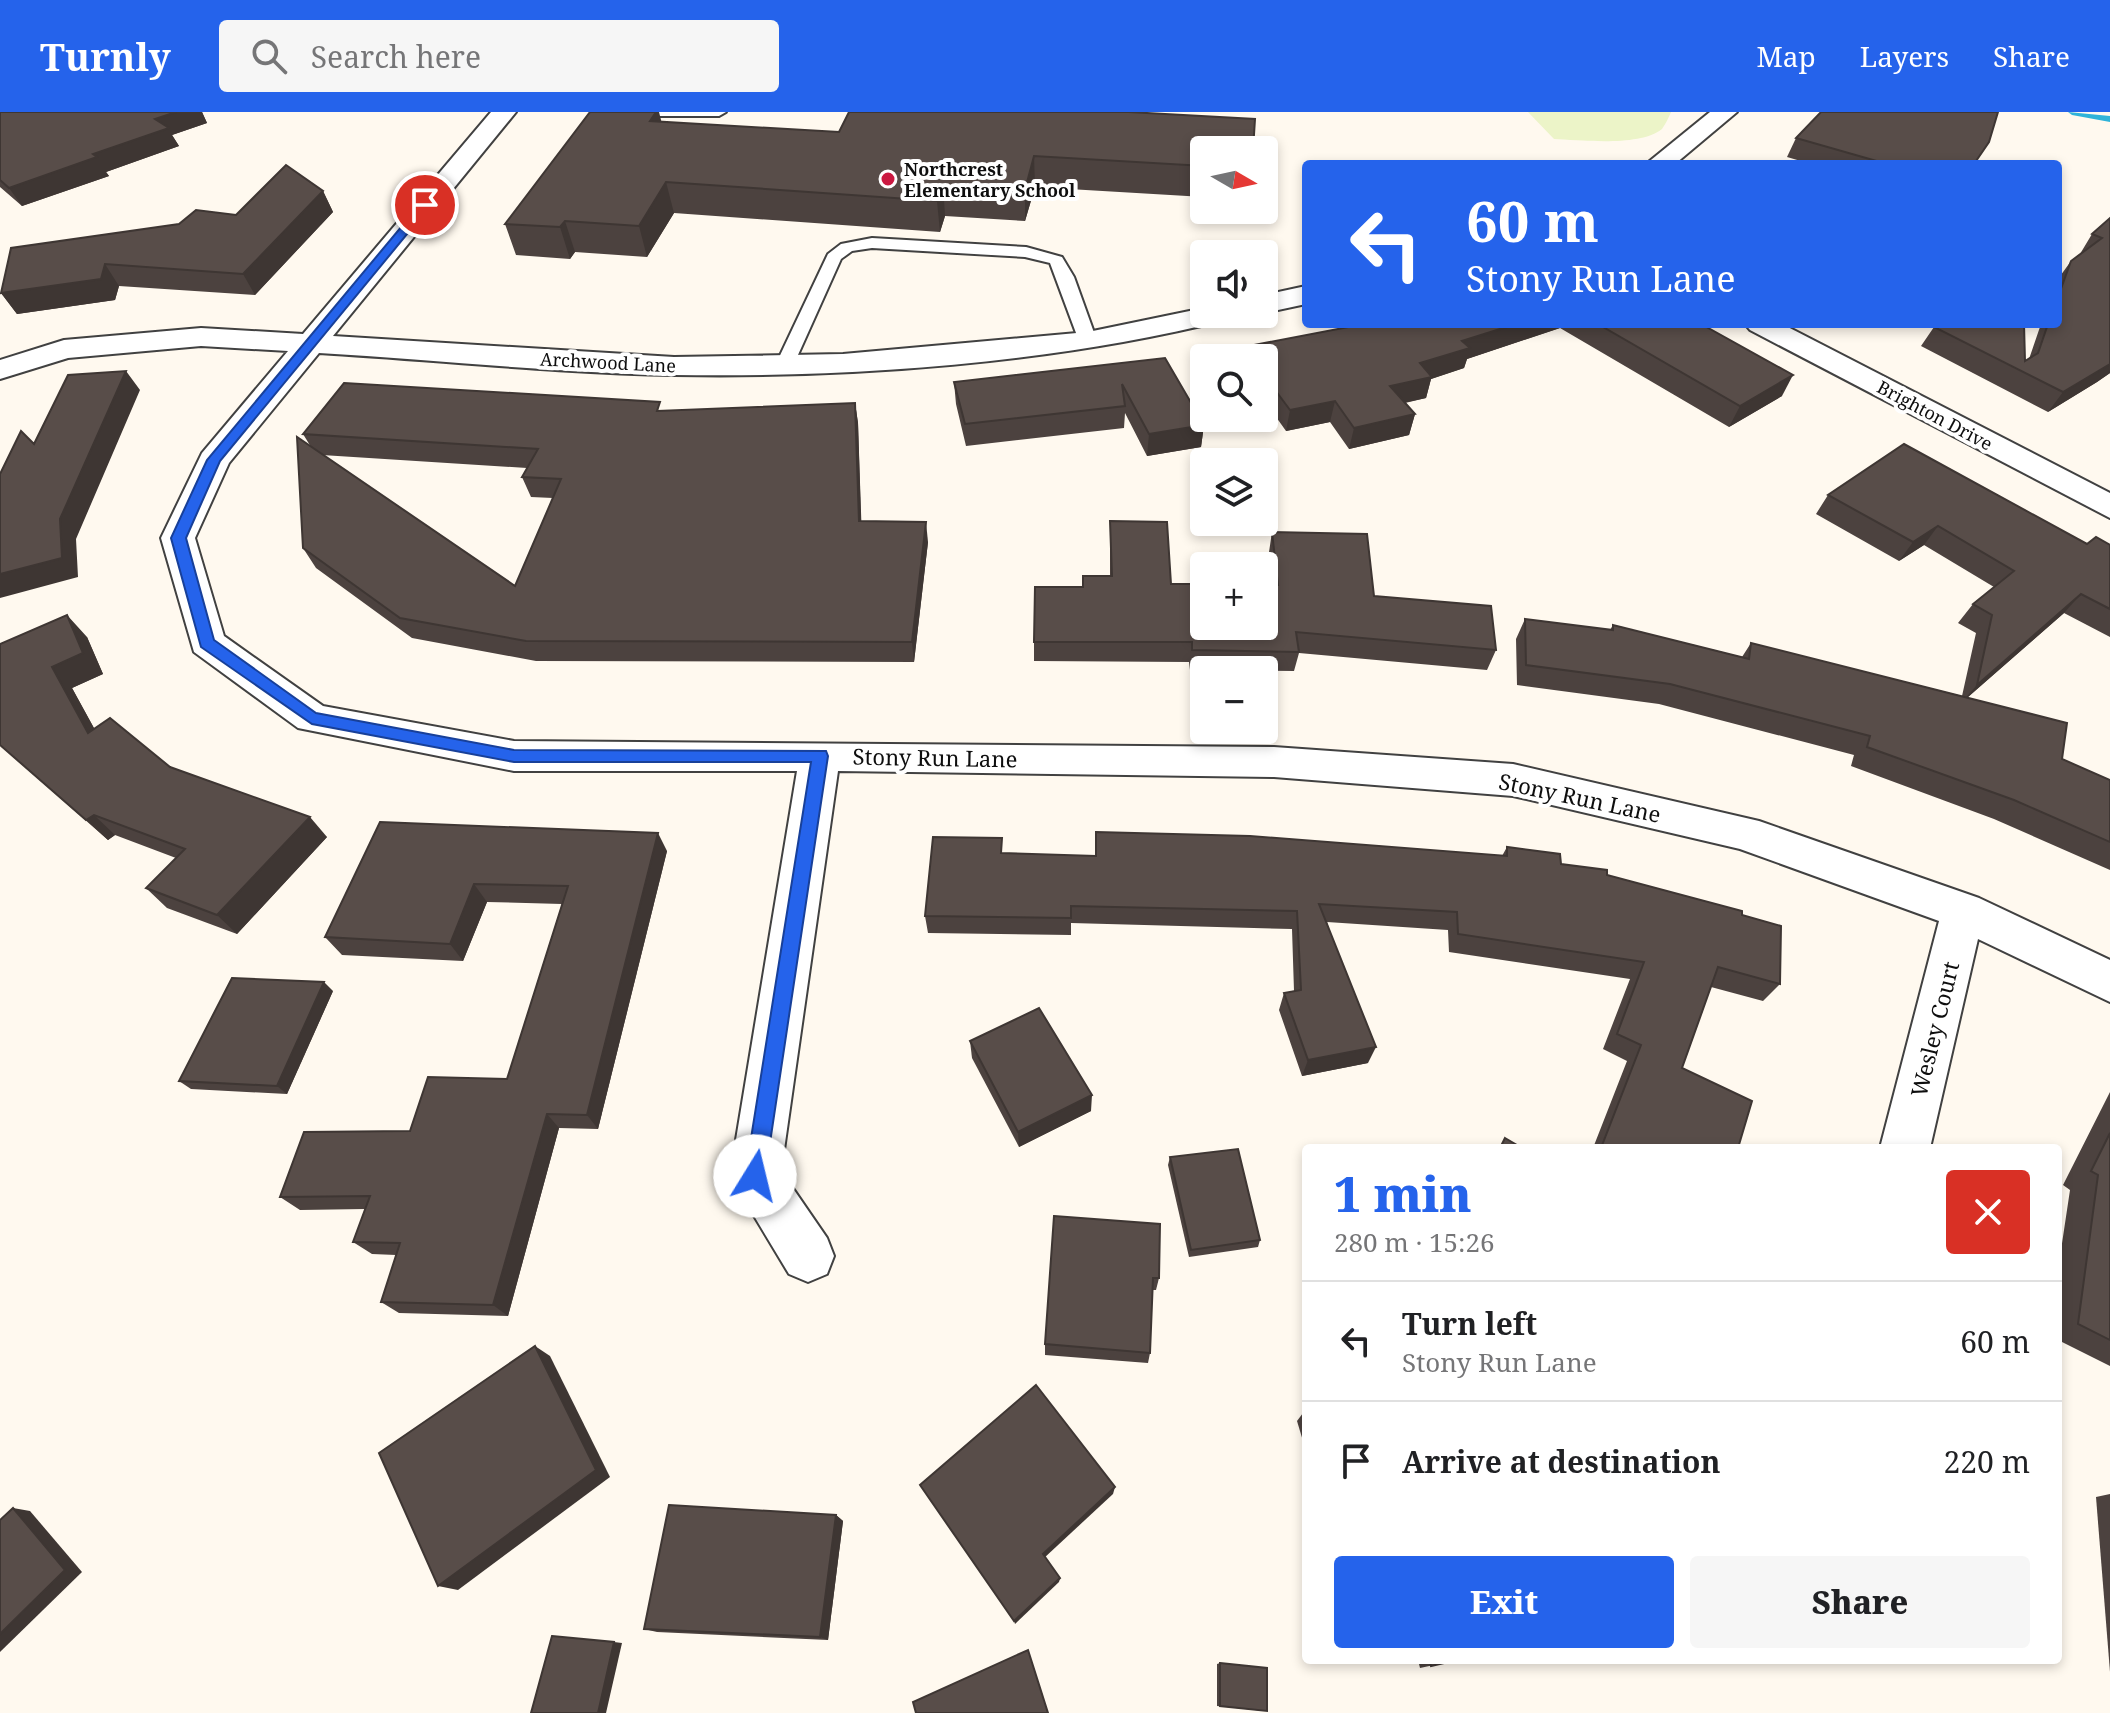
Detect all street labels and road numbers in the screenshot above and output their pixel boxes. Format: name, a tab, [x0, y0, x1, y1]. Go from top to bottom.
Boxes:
street label: Archwood Lane	[539, 346, 677, 378]
street label: Brighton Drive	[1873, 374, 1997, 456]
street label: Stony Run Lane	[852, 741, 1018, 773]
street label: Stony Run Lane	[1496, 765, 1664, 829]
street label: Wesley Court	[1903, 958, 1965, 1100]

